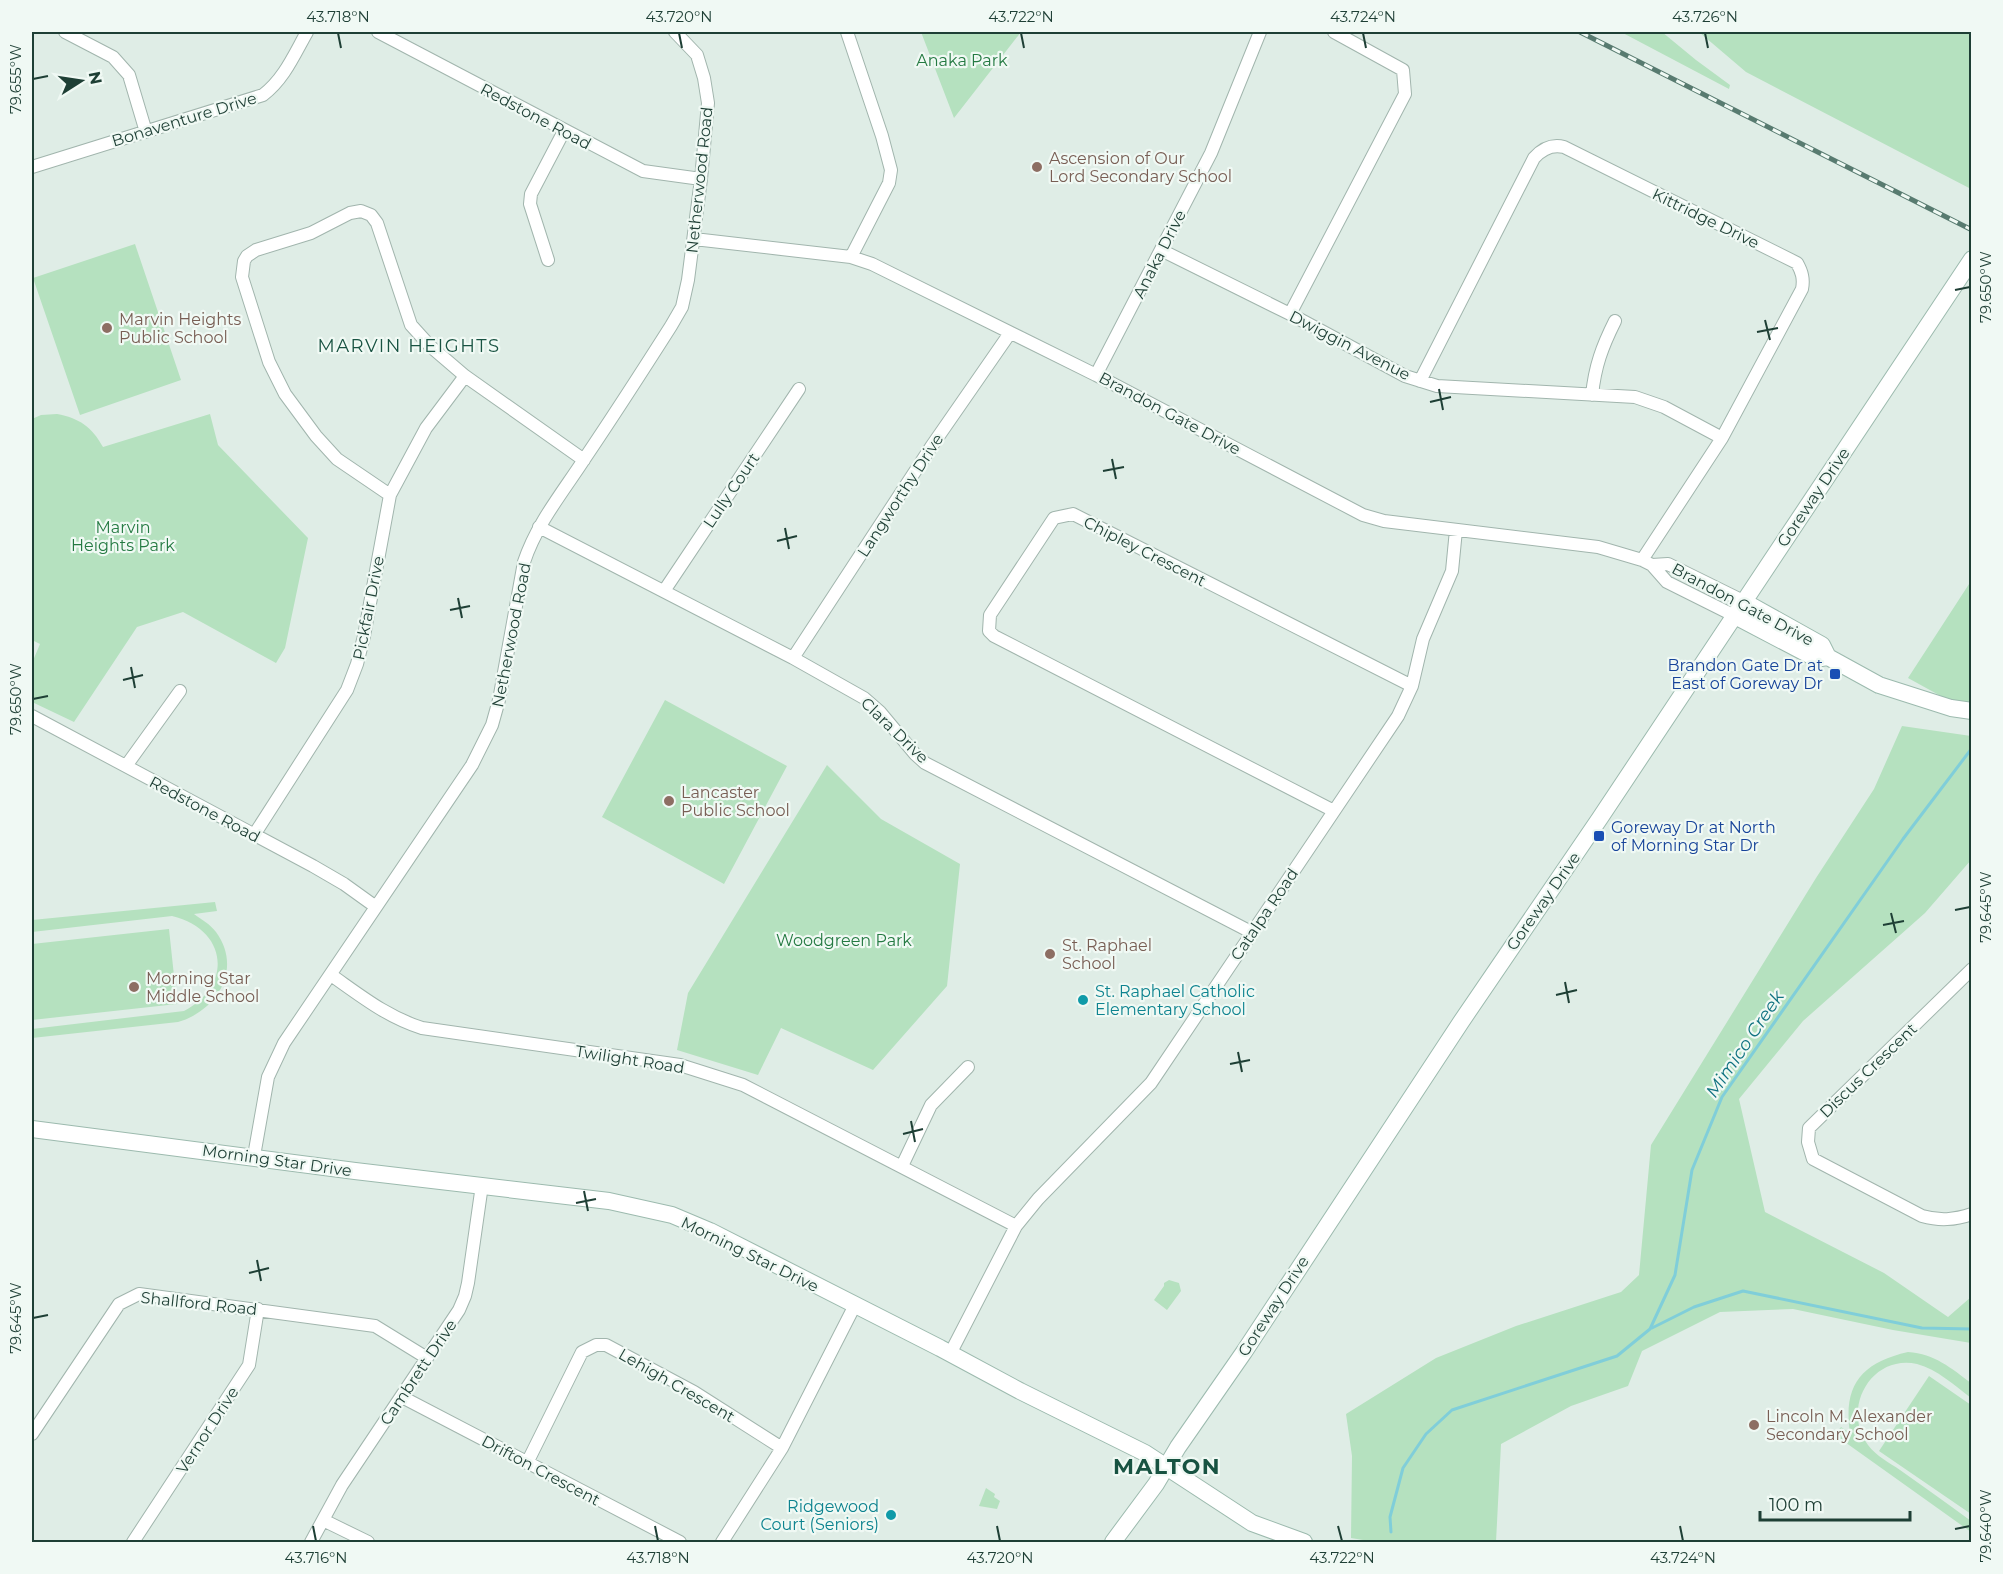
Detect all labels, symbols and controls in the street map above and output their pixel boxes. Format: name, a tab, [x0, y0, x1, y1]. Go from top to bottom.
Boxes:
text: 43.718°N	[306, 7, 370, 26]
text: 43.720°N	[646, 7, 712, 26]
text: 43.722°N	[988, 7, 1054, 26]
text: 43.724°N	[1330, 7, 1396, 26]
text: 43.726°N	[1672, 7, 1738, 26]
text: 79.655°W	[6, 44, 25, 114]
north arrow	[51, 51, 111, 111]
park label: Anaka Park	[916, 51, 1008, 70]
text: N	[85, 70, 106, 86]
street label: Redstone Road	[477, 79, 594, 154]
street label: Bonaventure Drive	[109, 88, 259, 151]
street label: Netherwood Road	[682, 106, 717, 254]
place label: Ascension of Our Lord Secondary School	[1049, 149, 1232, 186]
marker: Ascension of Our Lord Secondary School	[1030, 160, 1044, 174]
street label: Kittridge Drive	[1649, 184, 1762, 253]
street label: Anaka Drive	[1129, 207, 1190, 302]
text: 79.650°W	[1976, 251, 1995, 323]
street label: Dwiggin Avenue	[1286, 307, 1413, 384]
place label: Marvin Heights Public School	[119, 310, 242, 347]
marker: Marvin Heights Public School	[100, 321, 114, 335]
district label: MARVIN HEIGHTS	[317, 335, 501, 357]
street label: Brandon Gate Drive	[1096, 368, 1244, 459]
street label: Langworthy Drive	[854, 430, 947, 560]
street label: Goreway Drive	[1773, 444, 1854, 551]
street label: Lully Court	[699, 449, 764, 531]
street label: Chipley Crescent	[1080, 512, 1210, 591]
park label: Marvin Heights Park	[71, 518, 175, 555]
street label: Pickfair Drive	[349, 554, 388, 662]
street label: Brandon Gate Drive	[1669, 559, 1817, 650]
street label: Netherwood Road	[488, 561, 535, 709]
place label: Brandon Gate Dr at East of Goreway Dr	[1667, 656, 1824, 693]
text: 79.650°W	[6, 663, 25, 735]
marker: Brandon Gate Dr at East of Goreway Dr	[1828, 667, 1842, 681]
street label: Clara Drive	[857, 694, 932, 767]
street label: Redstone Road	[146, 772, 263, 847]
place label: Lancaster Public School	[681, 783, 790, 820]
marker: Lancaster Public School	[662, 794, 676, 808]
place label: Goreway Dr at North of Morning Star Dr	[1611, 818, 1776, 855]
marker: Goreway Dr at North of Morning Star Dr	[1592, 829, 1606, 843]
street label: Goreway Drive	[1502, 848, 1584, 954]
street label: Catalpa Road	[1227, 865, 1302, 964]
text: 79.645°W	[1976, 871, 1995, 943]
park label: Woodgreen Park	[776, 931, 912, 950]
place label: St. Raphael School	[1062, 936, 1152, 973]
marker: St. Raphael School	[1043, 947, 1057, 961]
place label: Morning Star Middle School	[146, 969, 259, 1006]
marker: Morning Star Middle School	[127, 980, 141, 994]
place label: St. Raphael Catholic Elementary School	[1095, 982, 1255, 1019]
water label: Mimico Creek	[1701, 985, 1790, 1102]
marker: St. Raphael Catholic Elementary School	[1076, 993, 1090, 1007]
street label: Discus Crescent	[1816, 1019, 1921, 1122]
street label: Twilight Road	[574, 1042, 686, 1077]
street label: Morning Star Drive	[201, 1141, 353, 1180]
street label: Morning Star Drive	[678, 1213, 822, 1296]
street label: Goreway Drive	[1234, 1253, 1313, 1360]
text: 79.645°W	[6, 1282, 25, 1354]
street label: Shallford Road	[140, 1288, 258, 1319]
street label: Cambrett Drive	[376, 1316, 461, 1429]
street label: Lehigh Crescent	[615, 1344, 739, 1427]
street label: Vernor Drive	[172, 1383, 243, 1477]
place label: Lincoln M. Alexander Secondary School	[1766, 1407, 1932, 1444]
marker: Lincoln M. Alexander Secondary School	[1747, 1418, 1761, 1432]
street label: Drifton Crescent	[478, 1431, 604, 1510]
district label: MALTON	[1113, 1453, 1221, 1480]
scale bar	[1760, 1484, 1910, 1522]
text: 79.640°W	[1976, 1489, 1995, 1563]
text: 100 m	[1769, 1494, 1823, 1516]
place label: Ridgewood Court (Seniors)	[761, 1497, 879, 1534]
marker: Ridgewood Court (Seniors)	[884, 1508, 898, 1522]
text: 43.716°N	[285, 1548, 347, 1567]
text: 43.718°N	[626, 1548, 690, 1567]
text: 43.720°N	[967, 1548, 1033, 1567]
text: 43.722°N	[1309, 1548, 1375, 1567]
text: 43.724°N	[1650, 1548, 1716, 1567]

